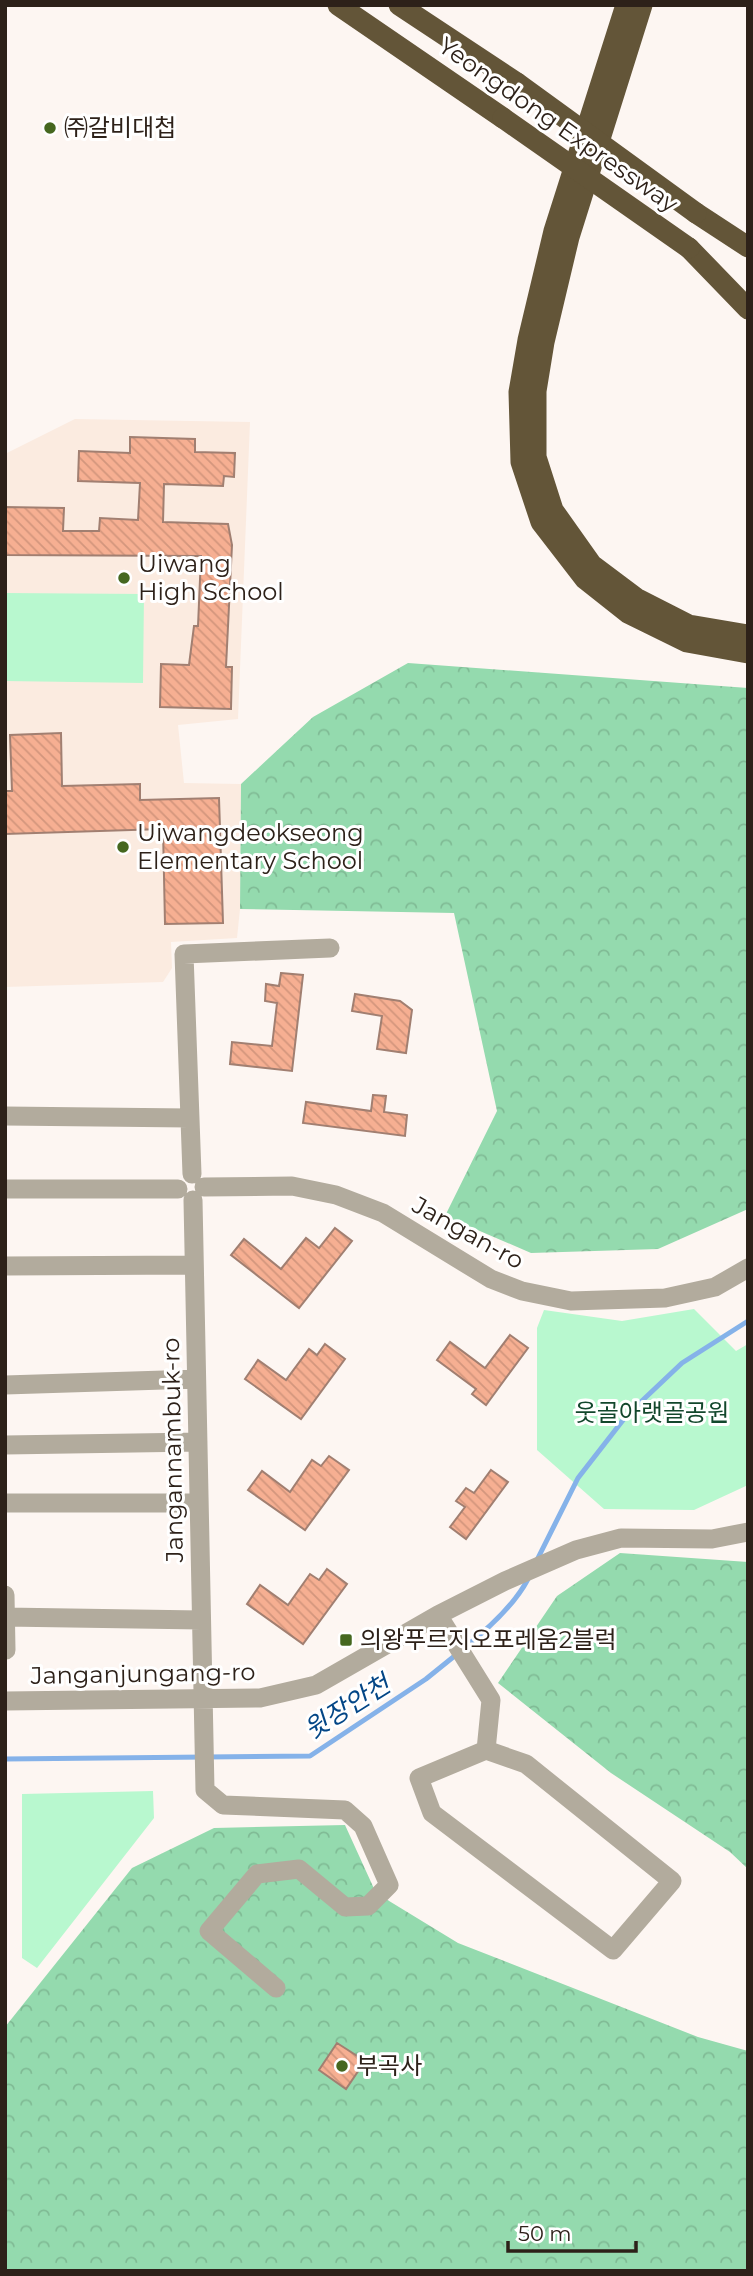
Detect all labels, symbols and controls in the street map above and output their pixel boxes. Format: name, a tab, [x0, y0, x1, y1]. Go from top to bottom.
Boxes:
street label: Yeongdong Expressway	[433, 31, 683, 218]
place label: ㈜갈비대첩	[64, 113, 176, 142]
marker: ㈜갈비대첩	[42, 120, 58, 136]
place label: Uiwang High School	[138, 549, 284, 606]
marker: Uiwang High School	[116, 570, 132, 586]
place label: Uiwangdeokseong Elementary School	[137, 818, 364, 875]
marker: Uiwangdeokseong Elementary School	[115, 839, 131, 855]
street label: Jangan-ro	[407, 1190, 529, 1275]
street label: Jangannambuk-ro	[156, 1337, 189, 1564]
park label: 웃골아랫골공원	[575, 1398, 729, 1427]
place label: 의왕푸르지오포레움2블럭	[360, 1625, 617, 1654]
marker: 의왕푸르지오포레움2블럭	[338, 1632, 354, 1648]
street label: Janganjungang-ro	[29, 1657, 256, 1690]
water label: 윗장안천	[298, 1666, 399, 1746]
place label: 부곡사	[356, 2051, 422, 2080]
marker: 부곡사	[334, 2058, 350, 2074]
scale bar	[508, 2210, 636, 2254]
text: 50 m	[518, 2221, 572, 2246]

